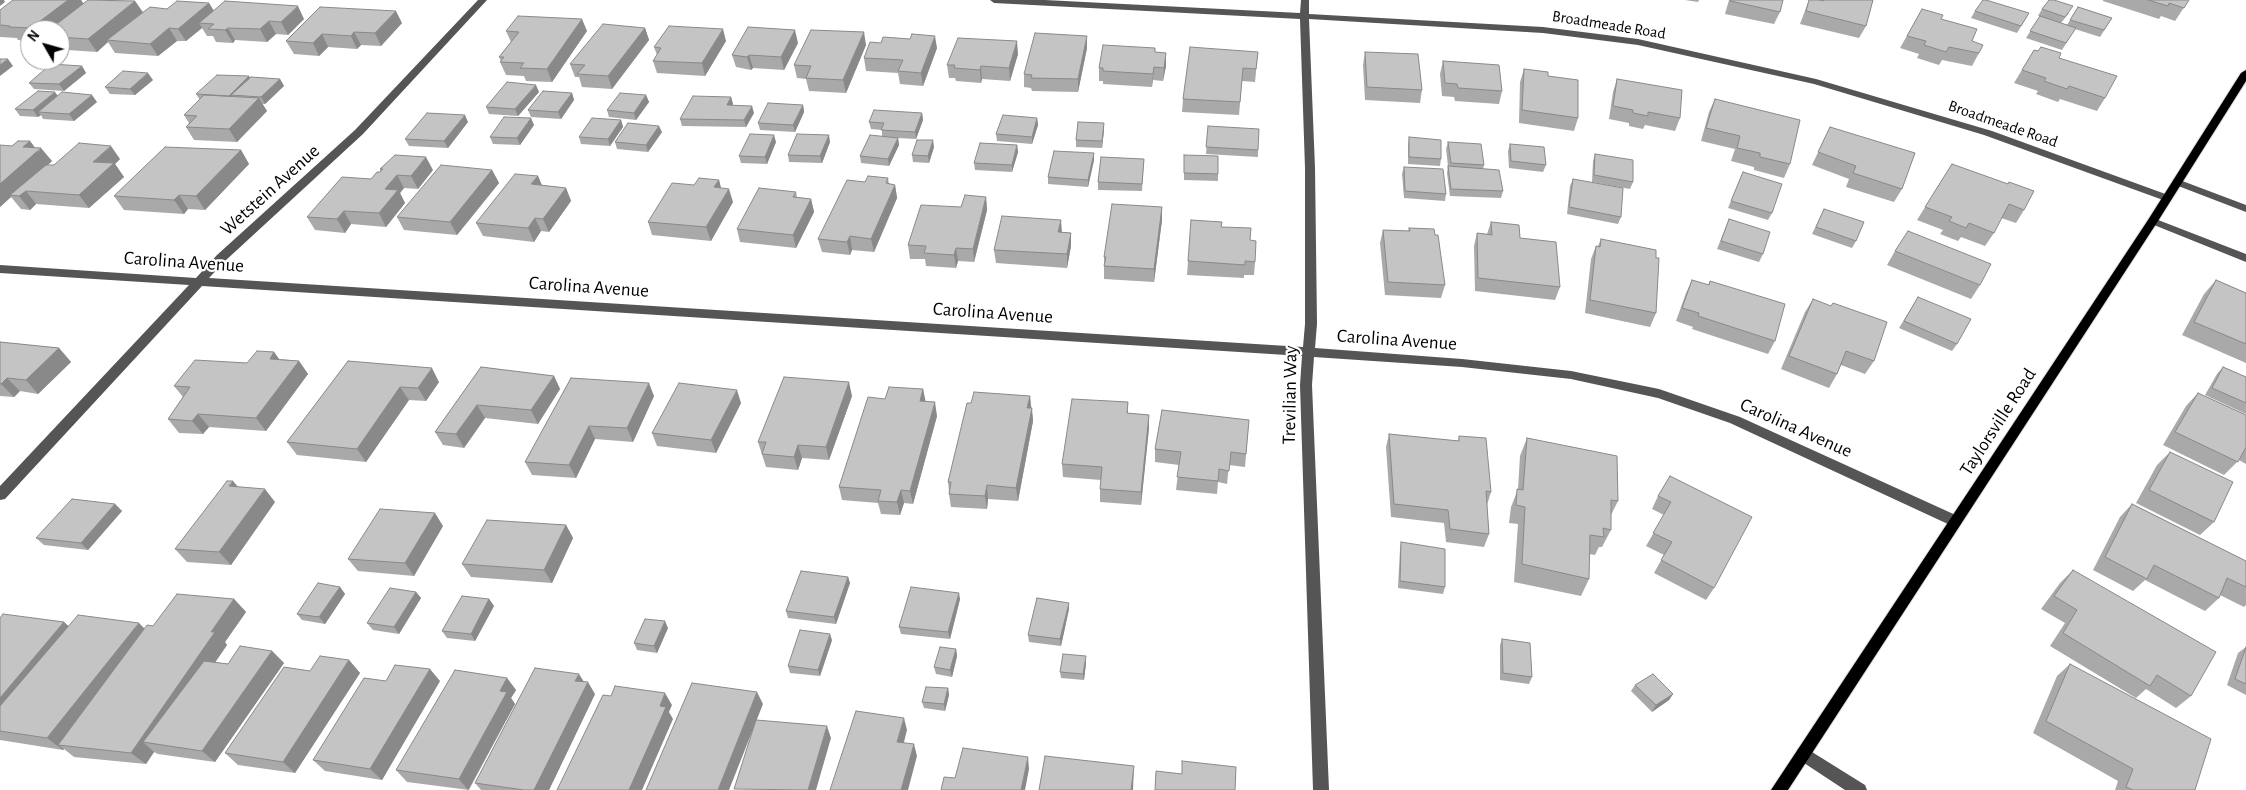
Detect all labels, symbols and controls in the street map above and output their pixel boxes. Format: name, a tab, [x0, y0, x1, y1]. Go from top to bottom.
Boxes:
street label: Broadmeade Road	[1551, 7, 1667, 43]
north arrow	[20, 20, 70, 70]
text: N	[25, 28, 42, 45]
street label: Broadmeade Road	[1946, 96, 2060, 152]
street label: Wetstein Avenue	[216, 140, 324, 240]
street label: Carolina Avenue	[123, 246, 245, 278]
street label: Carolina Avenue	[528, 271, 650, 303]
street label: Carolina Avenue	[932, 297, 1054, 329]
street label: Carolina Avenue	[1336, 324, 1458, 356]
street label: Trevilian Way	[1278, 345, 1302, 445]
street label: Taylorsville Road	[1955, 364, 2041, 480]
street label: Carolina Avenue	[1736, 393, 1856, 463]

